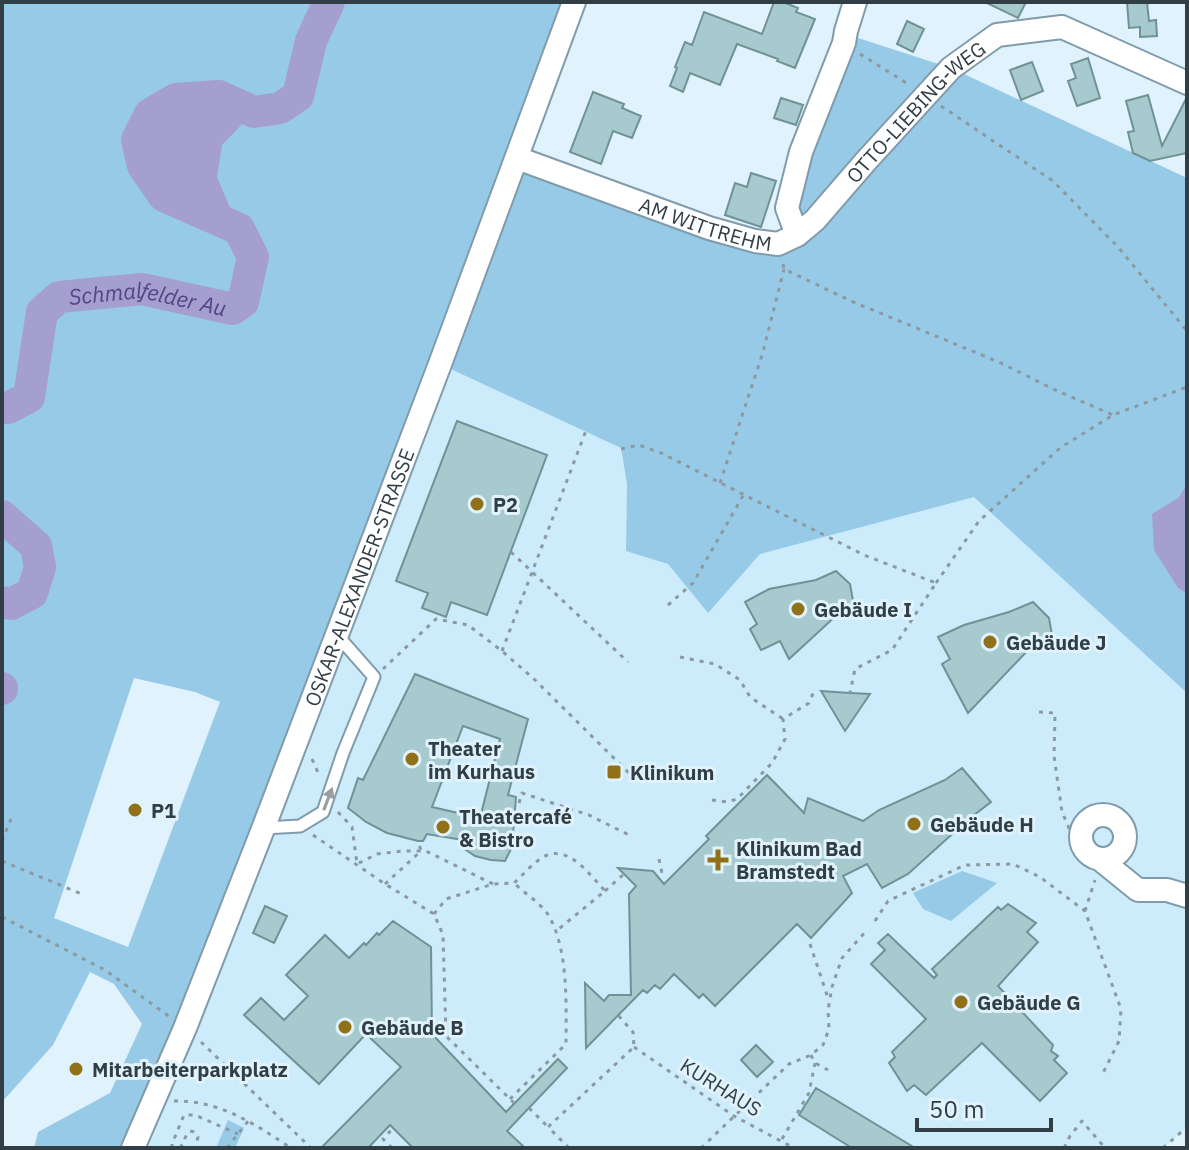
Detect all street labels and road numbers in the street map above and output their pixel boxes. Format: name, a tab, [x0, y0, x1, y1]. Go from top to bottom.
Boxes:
street label: OTTO-LIEBING-WEG	[840, 34, 990, 188]
street label: AM WITTREHM	[636, 190, 773, 257]
street label: OSKAR-ALEXANDER-STRASSE	[298, 444, 420, 710]
street label: KURHAUS	[675, 1051, 767, 1123]

